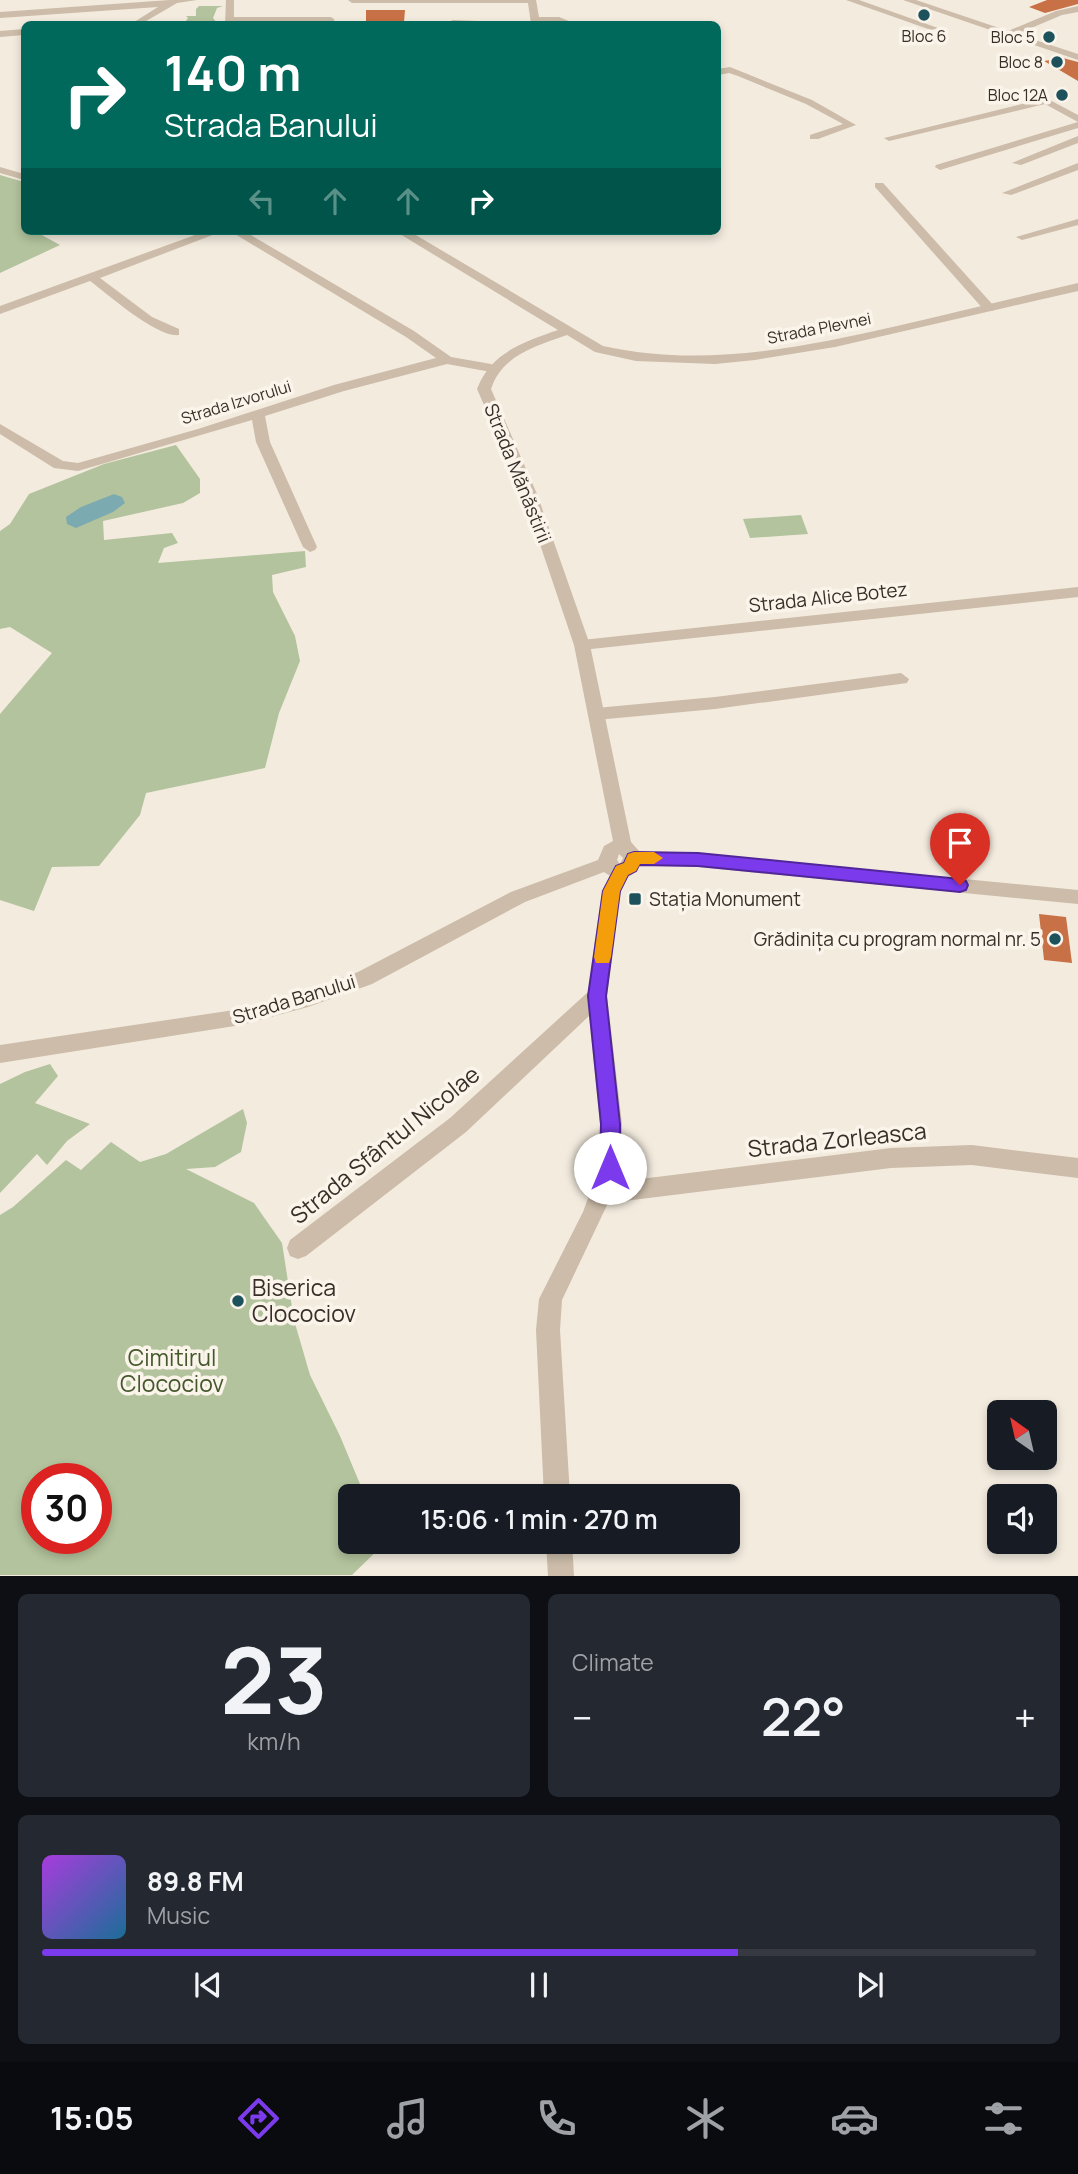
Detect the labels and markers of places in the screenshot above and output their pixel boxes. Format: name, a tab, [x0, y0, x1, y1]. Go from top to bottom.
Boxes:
marker: Bloc 6	[916, 7, 932, 23]
place label: Bloc 6	[902, 25, 947, 47]
place label: Bloc 5	[991, 26, 1035, 48]
marker: Bloc 5	[1041, 29, 1057, 45]
place label: Bloc 8	[999, 51, 1043, 73]
marker: Bloc 8	[1049, 54, 1065, 70]
place label: Bloc 12A	[988, 84, 1048, 106]
marker: Bloc 12A	[1054, 87, 1070, 103]
pin	[930, 813, 990, 885]
place label: Stația Monument	[649, 886, 801, 912]
marker: Stația Monument	[627, 891, 643, 907]
place label: Grădinița cu program normal nr. 5	[754, 926, 1041, 952]
marker: Grădinița cu program normal nr. 5	[1047, 931, 1063, 947]
place label: Biserica Clocociov	[252, 1271, 356, 1329]
marker: Biserica Clocociov	[230, 1293, 246, 1309]

